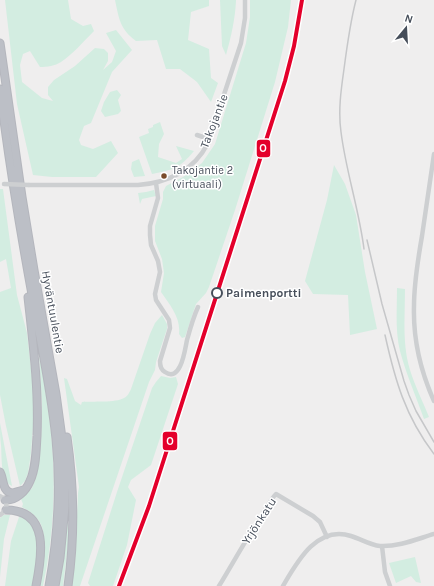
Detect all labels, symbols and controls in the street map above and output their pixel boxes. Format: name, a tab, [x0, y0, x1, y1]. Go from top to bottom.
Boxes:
north arrow	[386, 8, 426, 48]
text: N	[403, 12, 415, 26]
street label: Takojantie	[197, 92, 231, 150]
line badge: O	[256, 139, 271, 158]
text: O	[259, 142, 267, 155]
place label: Takojantie 2 (virtuaali)	[172, 164, 233, 191]
marker: Takojantie 2 (virtuaali)	[159, 171, 169, 181]
street label: Hyväntuulentie	[39, 270, 67, 354]
place label: Paimenportti	[226, 286, 301, 300]
marker: Paimenportti	[211, 287, 223, 299]
line badge: O	[162, 431, 178, 451]
text: O	[166, 435, 174, 448]
street label: Yrjönkatu	[239, 495, 279, 547]

